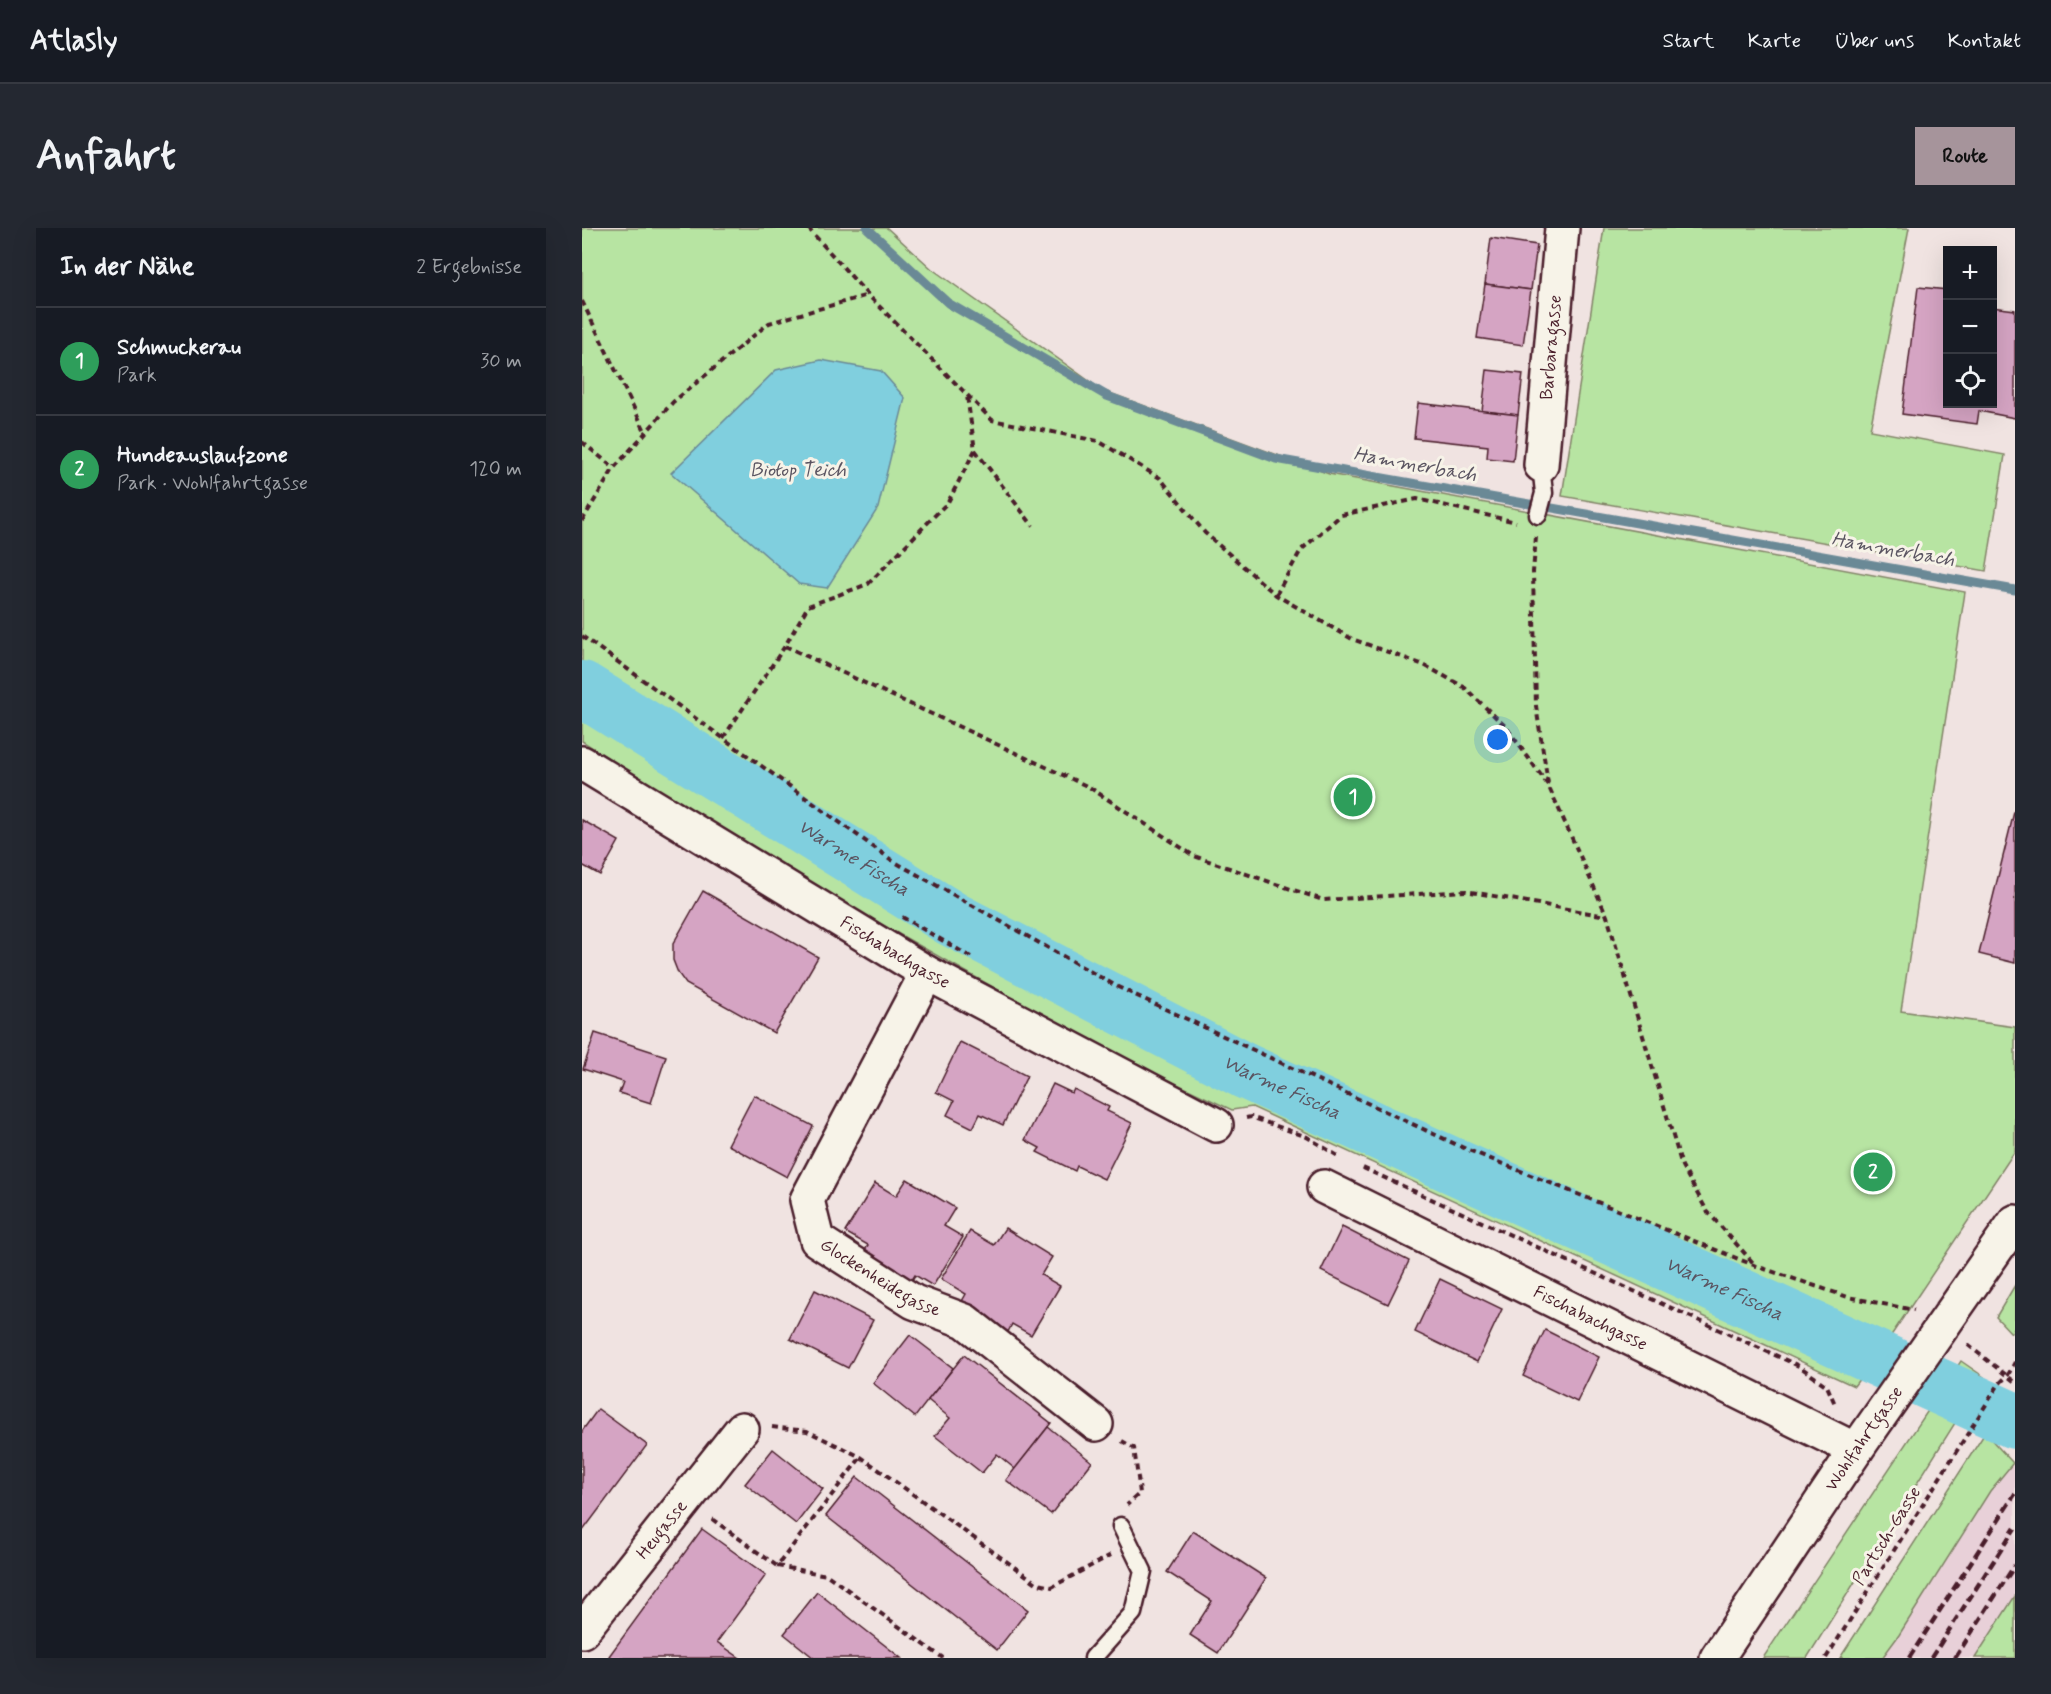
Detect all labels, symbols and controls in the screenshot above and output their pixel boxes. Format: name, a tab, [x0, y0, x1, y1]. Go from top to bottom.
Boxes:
text: Atlasly	[30, 23, 118, 60]
text: Start	[1663, 27, 1715, 55]
text: Karte	[1748, 27, 1801, 55]
text: Über uns	[1834, 27, 1914, 55]
text: Kontakt	[1947, 27, 2021, 55]
button: Route	[1915, 127, 2015, 185]
text: Anfahrt	[36, 129, 176, 184]
map controls	[1943, 246, 1997, 408]
button: +	[1943, 246, 1997, 300]
text: In der Nähe	[60, 250, 194, 284]
text: 2 Ergebnisse	[416, 254, 522, 281]
street label: Barbaragasse	[1535, 294, 1568, 401]
button: −	[1943, 300, 1997, 354]
text: Schmuckerau	[117, 334, 241, 362]
text: 1	[75, 348, 84, 375]
text: 30 m	[480, 348, 522, 375]
button: locate	[1943, 354, 1997, 408]
text: Park	[117, 362, 157, 389]
water label: Hammerbach	[1351, 441, 1479, 489]
text: Hundeauslaufzone	[117, 442, 288, 470]
text: 2	[75, 456, 84, 483]
text: 120 m	[469, 456, 522, 483]
water label: Biotop Teich	[750, 457, 847, 484]
text: Park · Wohlfahrtgasse	[117, 470, 308, 497]
water label: Hammerbach	[1829, 526, 1957, 574]
your location	[1483, 725, 1512, 754]
pin: 1	[1334, 774, 1372, 820]
water label: Warme Fischa	[793, 813, 915, 903]
street label: Fischabachgasse	[835, 911, 954, 995]
water label: Warme Fischa	[1218, 1048, 1345, 1126]
pin: 2	[1854, 1150, 1892, 1194]
street label: Glockenheidegasse	[815, 1233, 944, 1323]
water label: Warme Fischa	[1661, 1250, 1787, 1327]
street label: Fischabachgasse	[1529, 1280, 1651, 1357]
street label: Wohlfahrtgasse	[1820, 1382, 1909, 1496]
street label: Partsch-Gasse	[1847, 1482, 1927, 1590]
street label: Heugasse	[631, 1495, 693, 1565]

